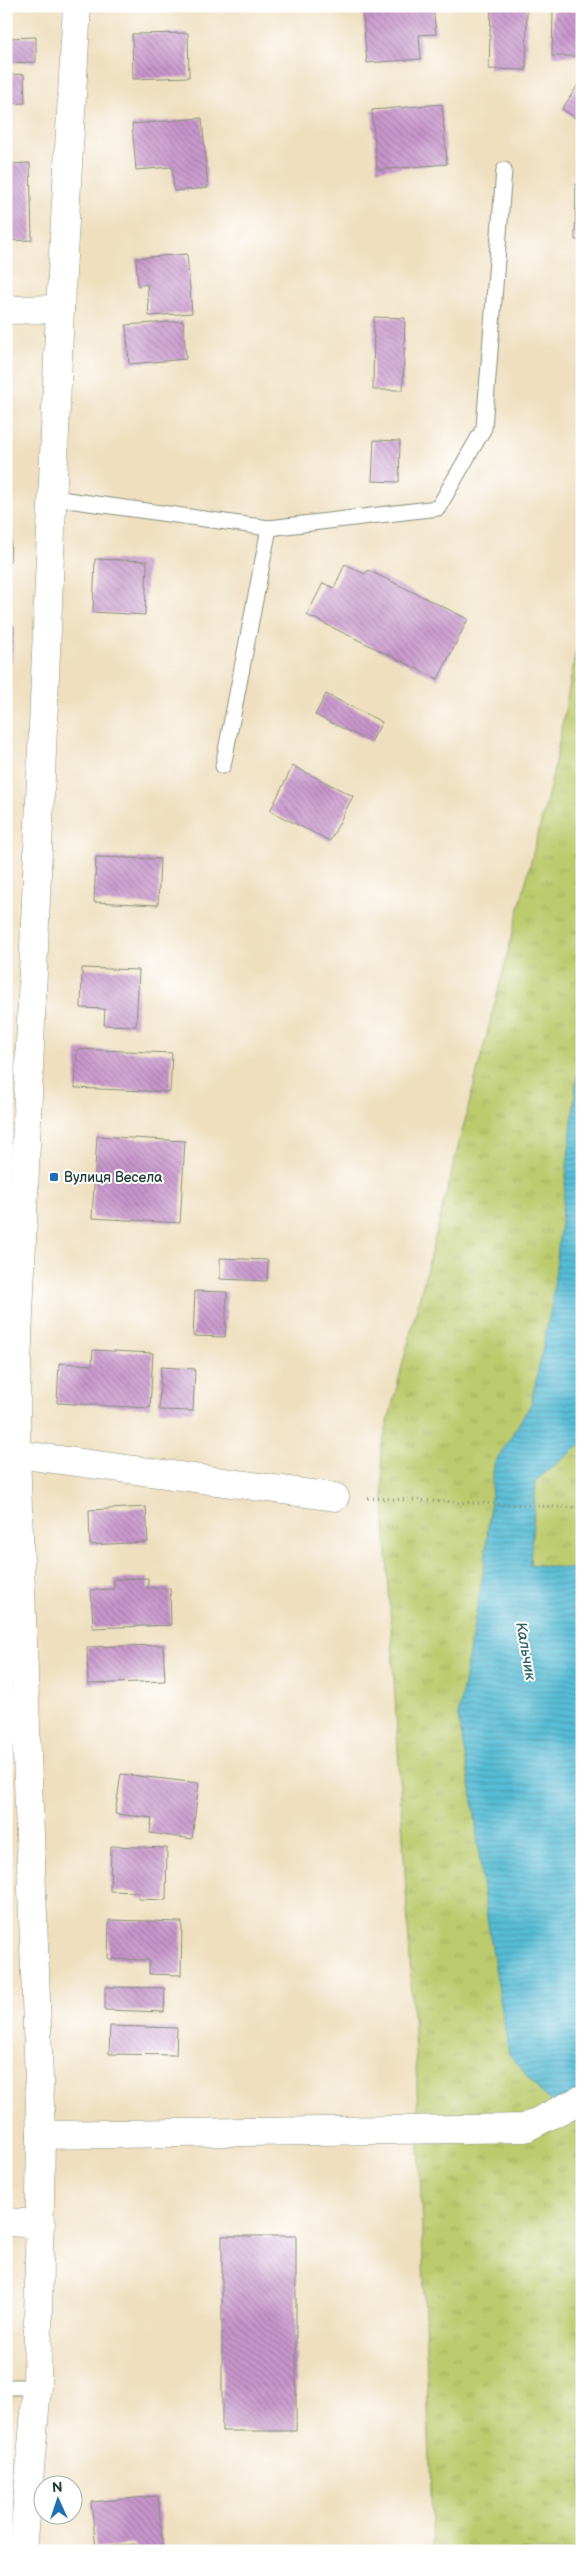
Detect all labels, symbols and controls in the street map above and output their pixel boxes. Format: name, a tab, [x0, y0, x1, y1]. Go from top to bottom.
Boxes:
place label: Вулиця Весела	[64, 1169, 163, 1186]
marker: Вулиця Весела	[48, 1171, 60, 1183]
water label: Кальчик	[511, 1621, 540, 1683]
north arrow	[32, 2474, 82, 2524]
text: N	[52, 2479, 63, 2496]

